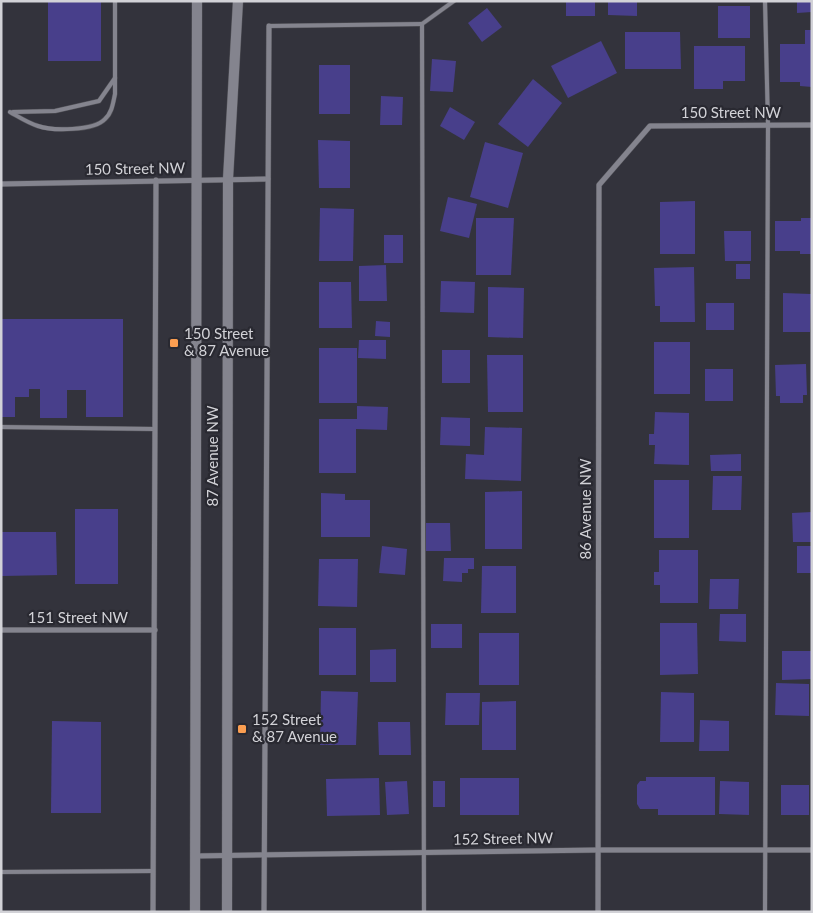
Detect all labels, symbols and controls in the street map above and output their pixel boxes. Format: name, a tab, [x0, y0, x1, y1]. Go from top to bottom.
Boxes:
street label: 150 Street NW	[681, 103, 782, 121]
street label: 150 Street NW	[85, 158, 186, 178]
place label: 150 Street & 87 Avenue	[184, 324, 269, 359]
marker: 150 Street & 87 Avenue	[168, 337, 180, 349]
street label: 87 Avenue NW	[203, 405, 221, 507]
street label: 86 Avenue NW	[576, 458, 594, 560]
street label: 151 Street NW	[28, 608, 129, 626]
place label: 152 Street & 87 Avenue	[252, 710, 337, 745]
marker: 152 Street & 87 Avenue	[236, 723, 248, 735]
street label: 152 Street NW	[453, 828, 554, 848]

